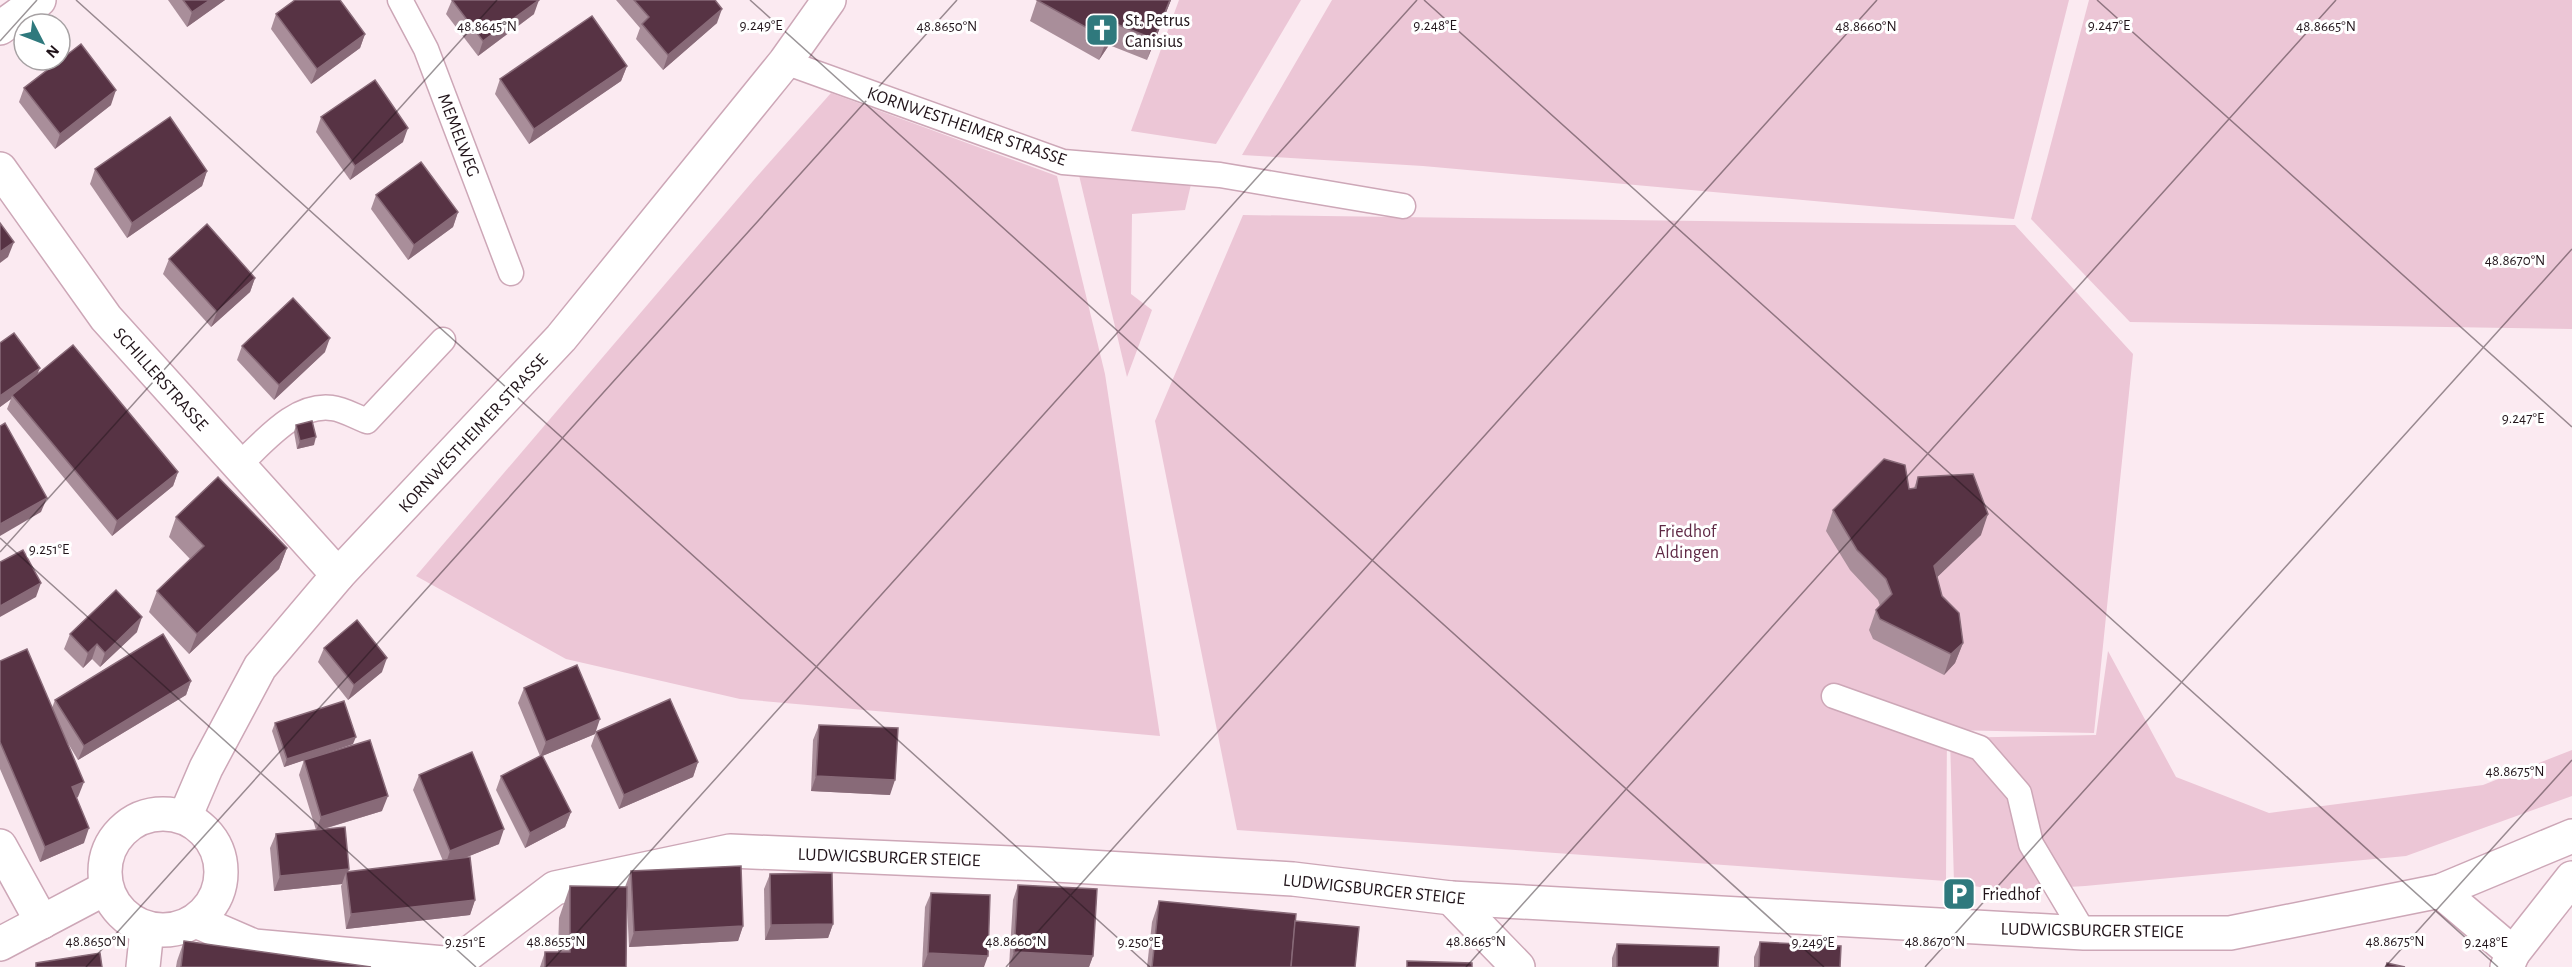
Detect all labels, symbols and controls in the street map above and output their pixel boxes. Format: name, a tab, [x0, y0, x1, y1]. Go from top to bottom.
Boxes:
north arrow	[12, 12, 72, 72]
church icon: St. Petrus Canisius	[1084, 12, 1120, 48]
place label: St. Petrus Canisius	[1125, 12, 1190, 51]
text: 9.249°E	[739, 18, 783, 33]
text: 9.248°E	[1413, 18, 1457, 33]
text: 9.247°E	[2088, 18, 2130, 33]
text: 48.8645°N	[457, 19, 517, 34]
text: 48.8650°N	[917, 19, 977, 34]
text: 48.8660°N	[1835, 19, 1897, 34]
text: 48.8665°N	[2296, 19, 2356, 34]
text: N	[43, 42, 62, 61]
street label: KORNWESTHEIMER STRASSE	[865, 84, 1069, 170]
street label: MEMELWEG	[434, 91, 482, 179]
text: 48.8670°N	[2485, 253, 2545, 268]
street label: SCHILLERSTRASSE	[109, 325, 211, 435]
street label: KORNWESTHEIMER STRASSE	[396, 351, 552, 516]
text: 9.247°E	[2502, 411, 2544, 426]
park label: Friedhof Aldingen	[1655, 523, 1719, 562]
text: 9.251°E	[29, 542, 69, 557]
text: 48.8675°N	[2485, 764, 2545, 779]
street label: LUDWIGSBURGER STEIGE	[797, 846, 981, 870]
street label: LUDWIGSBURGER STEIGE	[1282, 871, 1466, 909]
parking icon: Friedhof	[1941, 876, 1977, 912]
place label: Friedhof	[1982, 886, 2042, 904]
street label: LUDWIGSBURGER STEIGE	[2000, 920, 2184, 942]
text: 48.8650°N	[66, 934, 126, 949]
text: 48.8655°N	[526, 934, 586, 949]
text: 48.8660°N	[985, 934, 1047, 949]
text: 48.8665°N	[1446, 934, 1506, 949]
text: 48.8670°N	[1905, 934, 1965, 949]
text: 48.8675°N	[2365, 934, 2425, 949]
text: 9.251°E	[445, 935, 485, 950]
text: 9.250°E	[1117, 935, 1161, 950]
text: 9.249°E	[1791, 935, 1835, 950]
text: 9.248°E	[2464, 935, 2508, 950]

